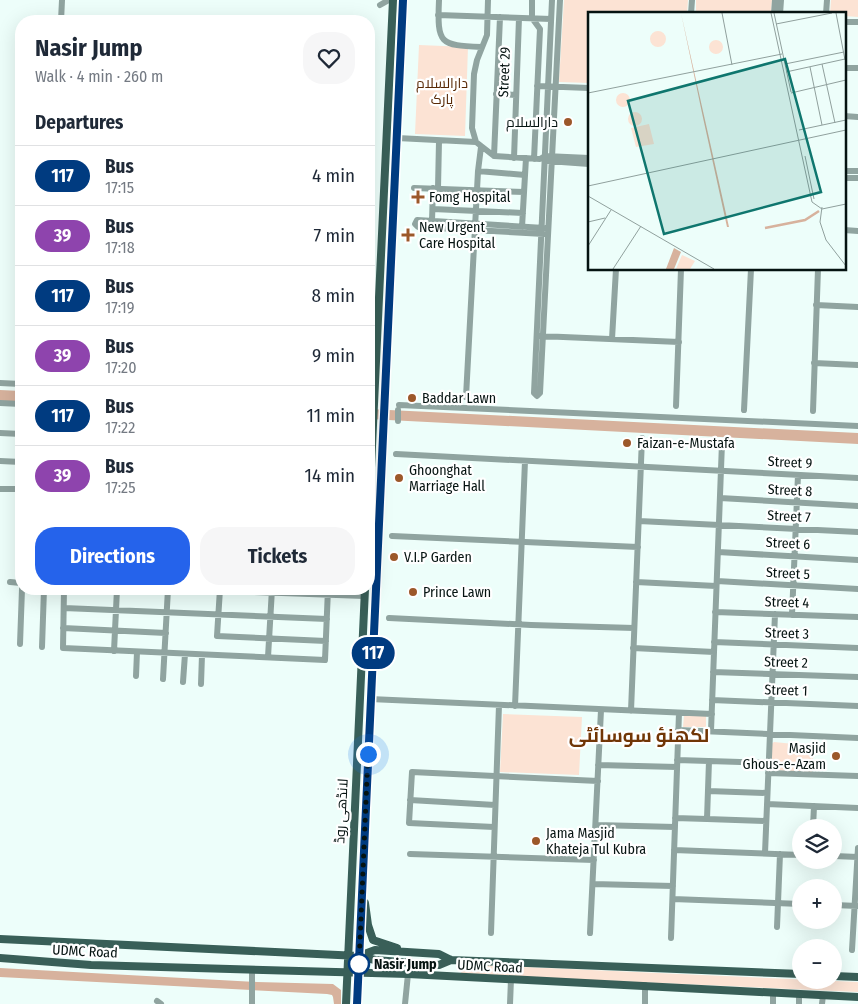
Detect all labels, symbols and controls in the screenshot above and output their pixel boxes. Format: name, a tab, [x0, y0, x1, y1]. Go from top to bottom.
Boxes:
inset map	[588, 12, 846, 270]
button: heart	[303, 32, 355, 84]
text: Nasir Jump	[35, 34, 142, 62]
street label: Street 29	[495, 46, 514, 98]
text: Walk · 4 min · 260 m	[35, 67, 163, 86]
park label: دارالسلام پارک	[416, 75, 468, 109]
text: Departures	[35, 111, 123, 134]
place label: دارالسلام	[506, 114, 558, 132]
marker: دارالسلام	[562, 116, 574, 128]
text: Bus	[105, 155, 134, 178]
text: 4 min	[312, 164, 355, 187]
text: 117	[51, 165, 74, 187]
text: 17:15	[105, 178, 134, 197]
place label: Fomg Hospital	[429, 189, 511, 206]
marker: Fomg Hospital	[411, 190, 425, 204]
text: Bus	[105, 215, 134, 238]
place label: New Urgent Care Hospital	[419, 219, 496, 252]
text: 7 min	[313, 224, 355, 247]
text: 39	[54, 225, 71, 247]
marker: New Urgent Care Hospital	[401, 228, 415, 242]
text: 17:18	[105, 238, 135, 257]
text: Bus	[105, 275, 134, 298]
text: 8 min	[312, 284, 355, 307]
text: 117	[51, 285, 74, 307]
text: 17:19	[105, 298, 134, 317]
text: Bus	[105, 335, 134, 358]
text: 9 min	[312, 344, 355, 367]
text: 39	[54, 345, 71, 367]
text: 17:20	[105, 358, 137, 377]
place label: Baddar Lawn	[422, 390, 496, 407]
marker: Baddar Lawn	[406, 392, 418, 404]
text: Bus	[105, 395, 134, 418]
text: 11 min	[307, 404, 355, 427]
text: 117	[51, 405, 74, 427]
text: 17:22	[105, 418, 135, 437]
place label: Faizan-e-Mustafa	[637, 435, 735, 452]
marker: Faizan-e-Mustafa	[621, 437, 633, 449]
street label: Street 9	[767, 453, 813, 472]
text: Bus	[105, 455, 134, 478]
place label: Ghoonghat Marriage Hall	[409, 462, 485, 495]
text: 14 min	[305, 464, 355, 487]
text: 39	[54, 465, 71, 487]
marker: Ghoonghat Marriage Hall	[393, 472, 405, 484]
text: 17:25	[105, 478, 136, 497]
street label: Street 8	[767, 481, 813, 500]
street label: Street 7	[767, 507, 811, 526]
button: Directions	[35, 527, 190, 585]
button: Tickets	[200, 527, 355, 585]
street label: Street 6	[765, 534, 811, 553]
place label: V.I.P Garden	[404, 549, 472, 566]
marker: V.I.P Garden	[388, 551, 400, 563]
street label: Street 5	[765, 564, 810, 583]
place label: Prince Lawn	[423, 584, 491, 601]
marker: Prince Lawn	[407, 586, 419, 598]
street label: Street 4	[764, 593, 810, 612]
street label: Street 3	[765, 624, 809, 643]
line badge: 117	[344, 637, 402, 669]
text: 117	[362, 642, 384, 664]
street label: Street 2	[764, 653, 808, 672]
street label: Street 1	[764, 681, 808, 700]
district label: لکھنؤ سوسائٹی	[569, 724, 709, 747]
place label: Masjid Ghous-e-Azam	[743, 740, 826, 773]
your location	[356, 742, 381, 767]
marker: Masjid Ghous-e-Azam	[830, 750, 842, 762]
street label: لانڈھی روڈ	[331, 778, 352, 844]
map controls	[792, 819, 842, 989]
button: layers	[792, 819, 842, 869]
place label: Jama Masjid Khateja Tul Kubra	[546, 825, 646, 858]
marker: Jama Masjid Khateja Tul Kubra	[530, 835, 542, 847]
button: +	[792, 879, 842, 929]
button: −	[792, 939, 842, 989]
street label: UDMC Road	[52, 941, 118, 962]
marker: Nasir Jump	[348, 953, 370, 975]
place label: Nasir Jump	[374, 956, 437, 973]
street label: UDMC Road	[457, 956, 523, 977]

